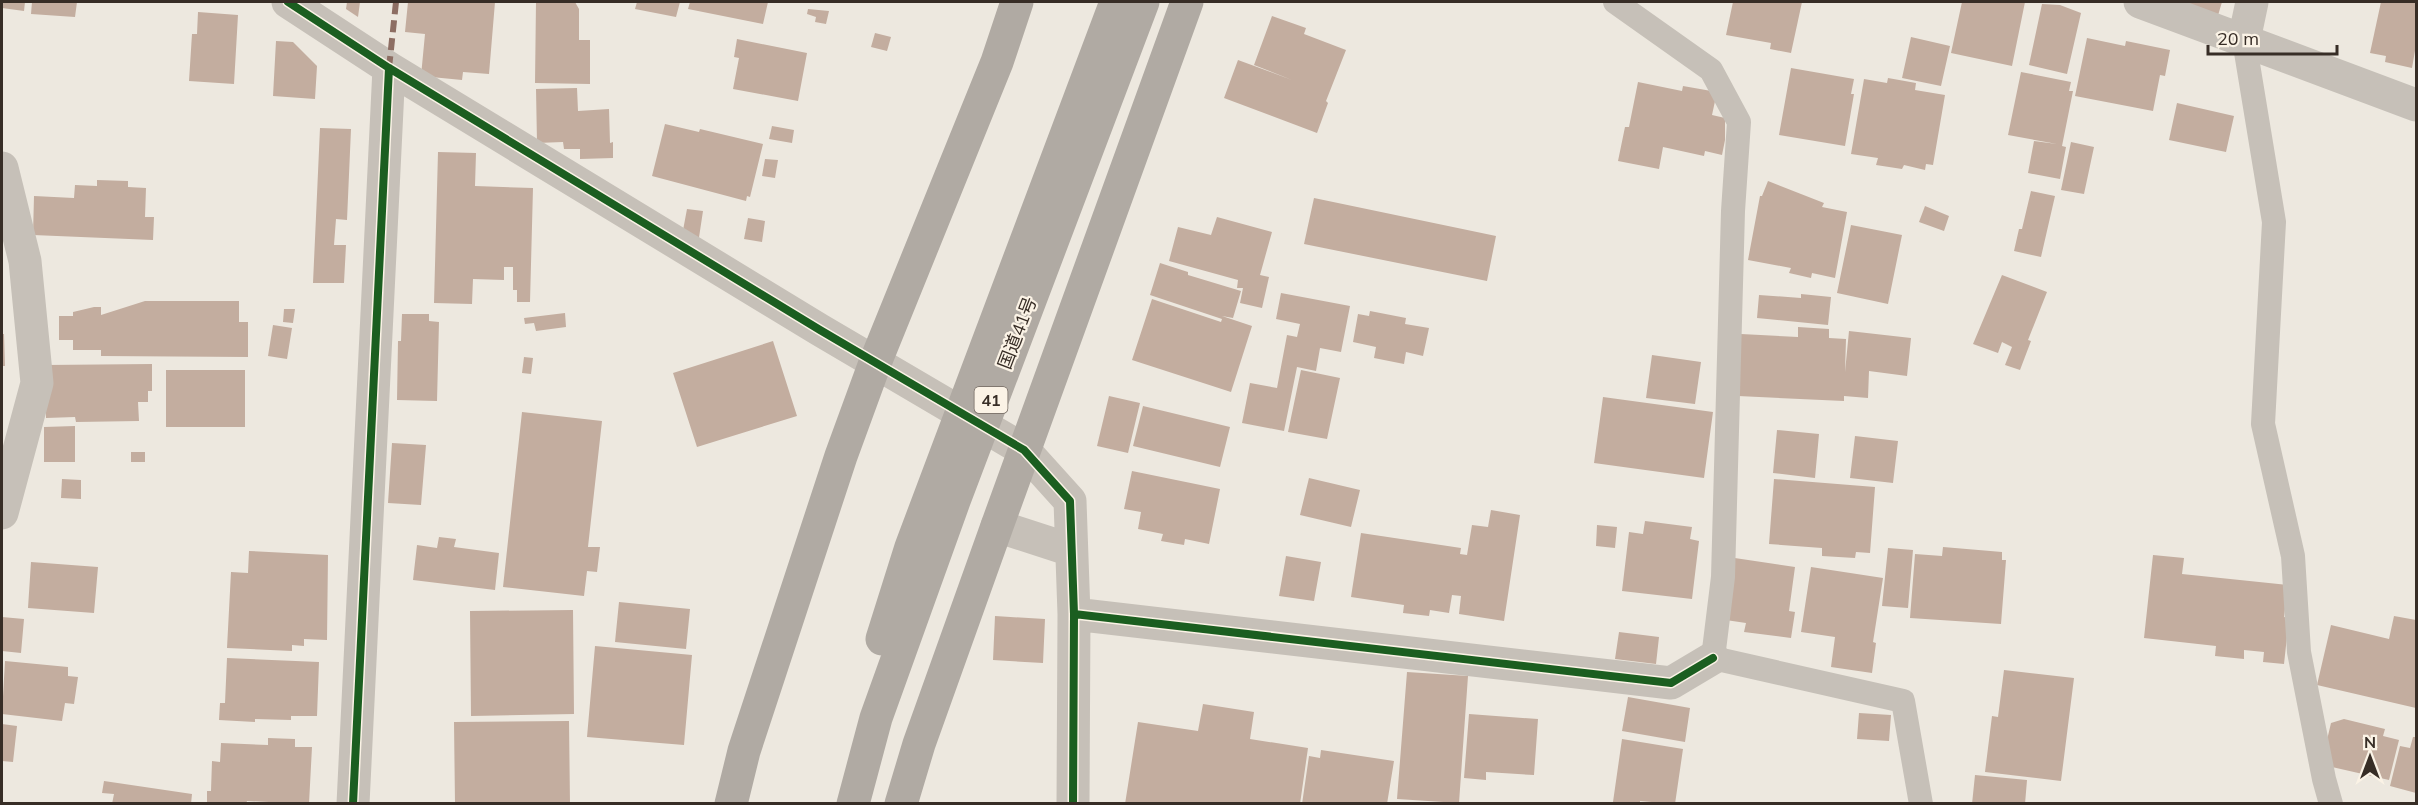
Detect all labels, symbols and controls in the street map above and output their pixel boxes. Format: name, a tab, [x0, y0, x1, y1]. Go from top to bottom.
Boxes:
scale bar	[2208, 18, 2337, 56]
text: 20 m	[2217, 27, 2259, 50]
street label: 国道41号	[993, 294, 1041, 372]
road number: 41	[974, 387, 1008, 413]
north arrow	[2340, 727, 2400, 787]
text: N	[2364, 732, 2376, 752]

